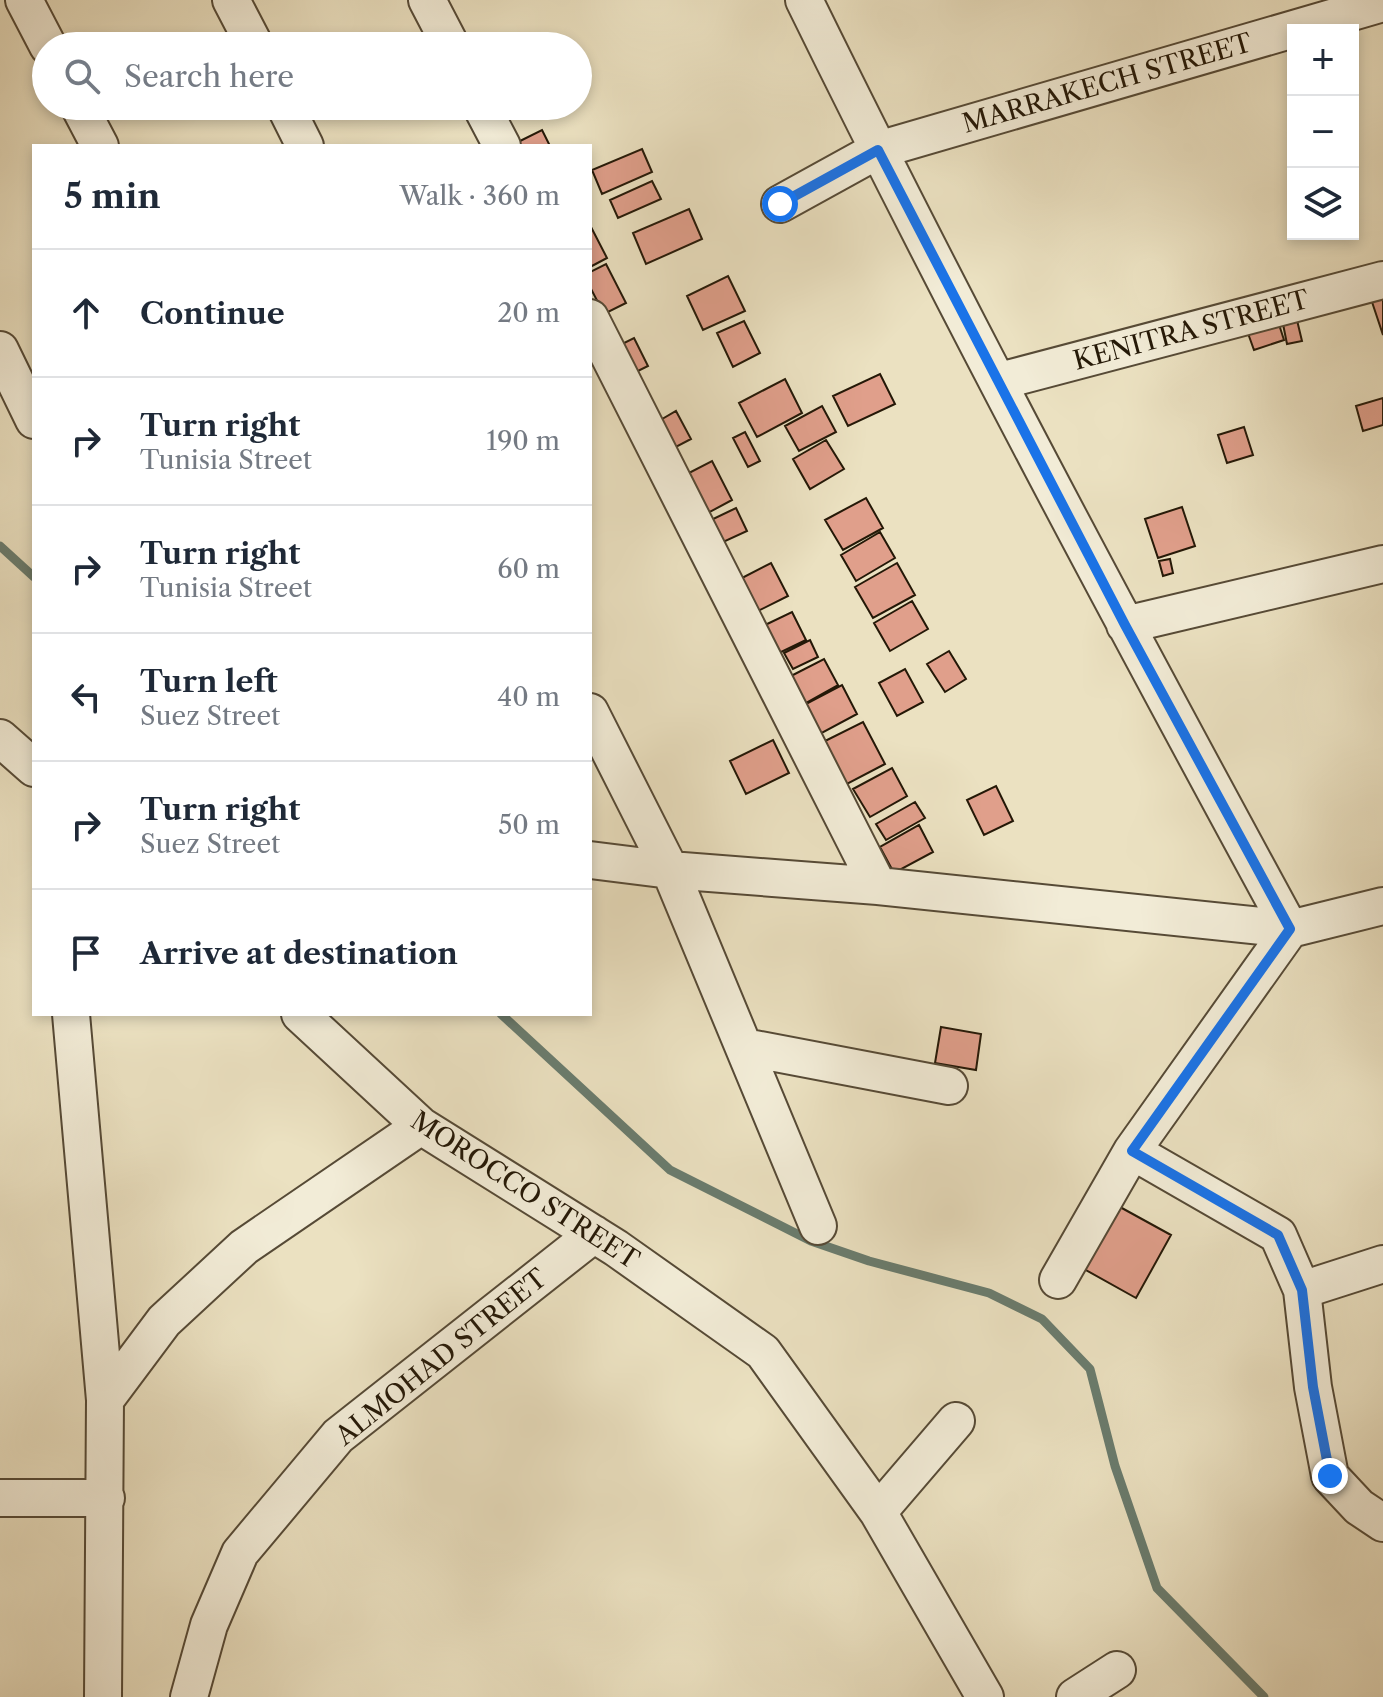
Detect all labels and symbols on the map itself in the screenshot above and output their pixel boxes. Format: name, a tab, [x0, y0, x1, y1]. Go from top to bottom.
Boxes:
street label: MARRAKECH STREET	[959, 26, 1256, 140]
route start	[762, 186, 798, 222]
street label: KENITRA STREET	[1070, 283, 1313, 377]
street label: MOROCCO STREET	[405, 1104, 646, 1276]
street label: ALMOHAD STREET	[328, 1262, 553, 1453]
route end	[1312, 1458, 1348, 1494]

